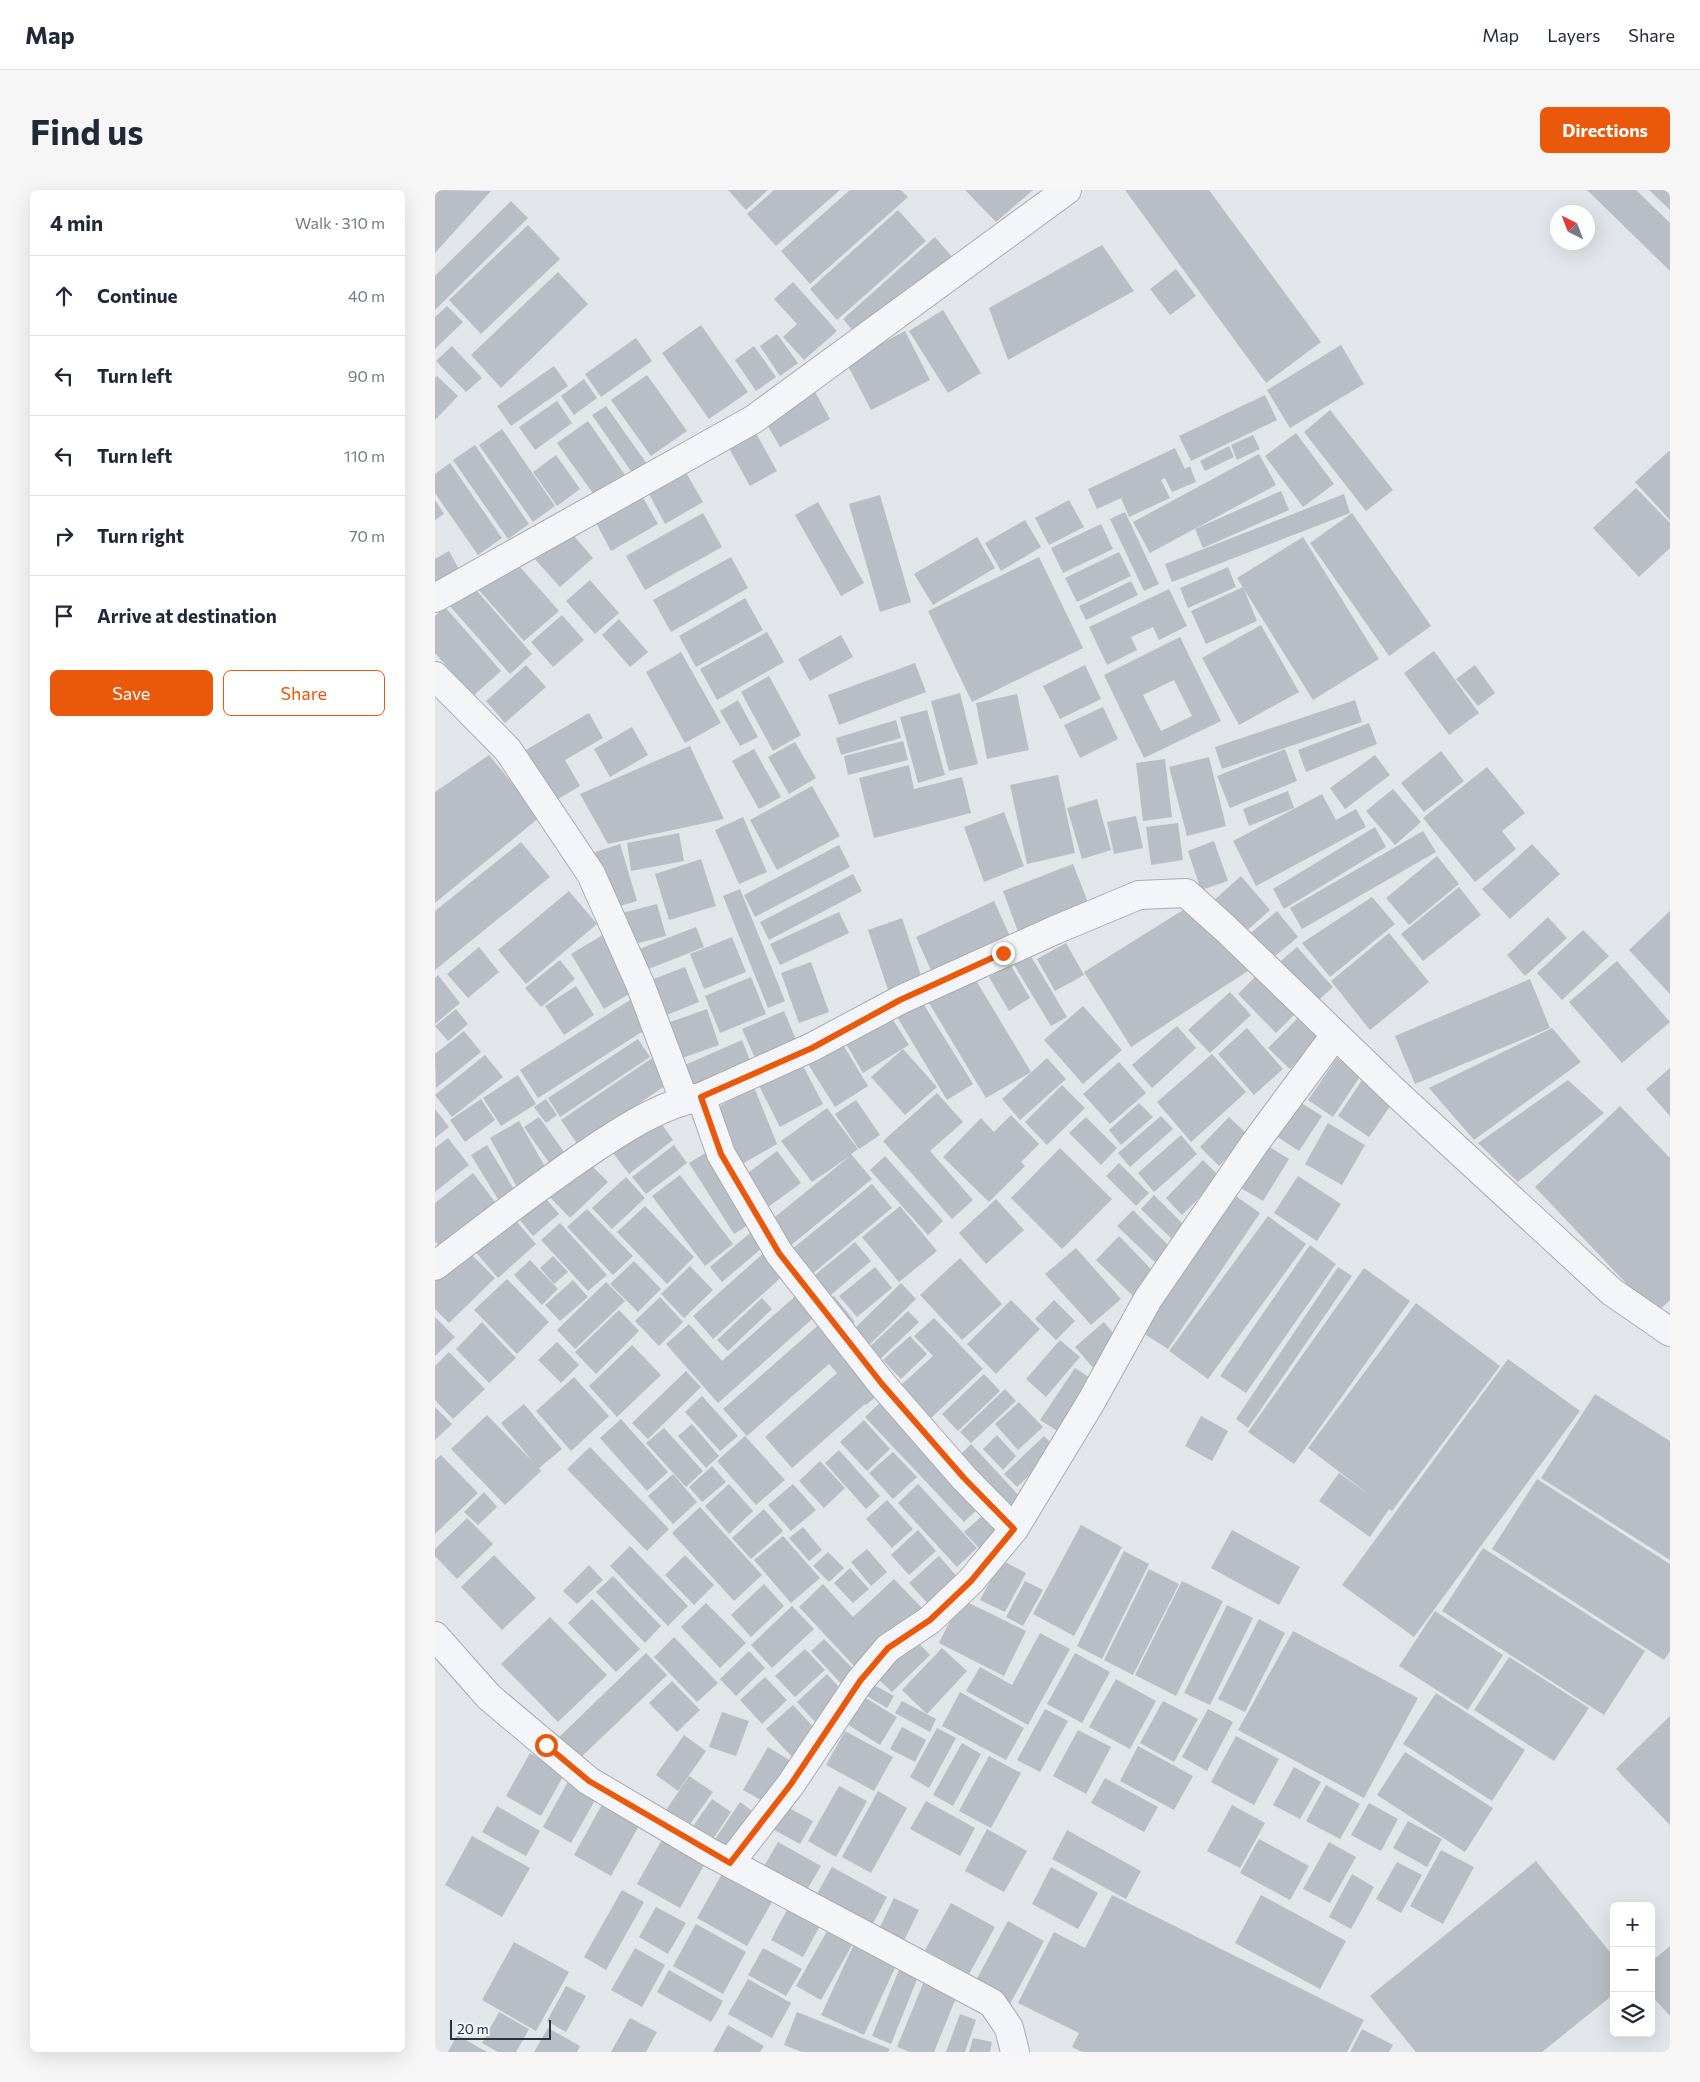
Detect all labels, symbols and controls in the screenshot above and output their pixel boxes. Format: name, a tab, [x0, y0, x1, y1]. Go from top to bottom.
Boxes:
text: Map	[25, 20, 75, 49]
text: Map	[1482, 24, 1519, 46]
text: Layers	[1547, 24, 1600, 46]
text: Share	[1628, 24, 1675, 46]
button: Directions	[1540, 107, 1670, 153]
text: Find us	[30, 109, 144, 152]
north arrow	[1550, 205, 1595, 250]
text: 4 min	[50, 210, 103, 235]
text: Walk · 310 m	[295, 213, 385, 232]
icon: ahead	[50, 282, 78, 310]
text: Continue	[97, 284, 177, 307]
text: 40 m	[348, 286, 385, 305]
icon: left	[50, 362, 78, 390]
text: Turn left	[97, 364, 172, 387]
text: 90 m	[348, 366, 385, 385]
icon: left	[50, 442, 78, 470]
text: Turn left	[97, 444, 172, 467]
text: 110 m	[344, 446, 385, 465]
icon: right	[50, 522, 78, 550]
text: Turn right	[97, 524, 184, 547]
text: 70 m	[349, 526, 385, 545]
icon: arrive	[50, 602, 78, 630]
text: Arrive at destination	[97, 604, 277, 627]
button: Save	[50, 670, 213, 716]
button: Share	[223, 670, 385, 716]
route end	[992, 942, 1015, 965]
route start	[535, 1734, 558, 1757]
map controls	[1610, 1902, 1655, 2037]
button: +	[1610, 1902, 1655, 1947]
button: −	[1610, 1947, 1655, 1992]
button: layers	[1610, 1992, 1655, 2037]
scale bar	[450, 2017, 551, 2040]
text: 20 m	[457, 2020, 489, 2037]

